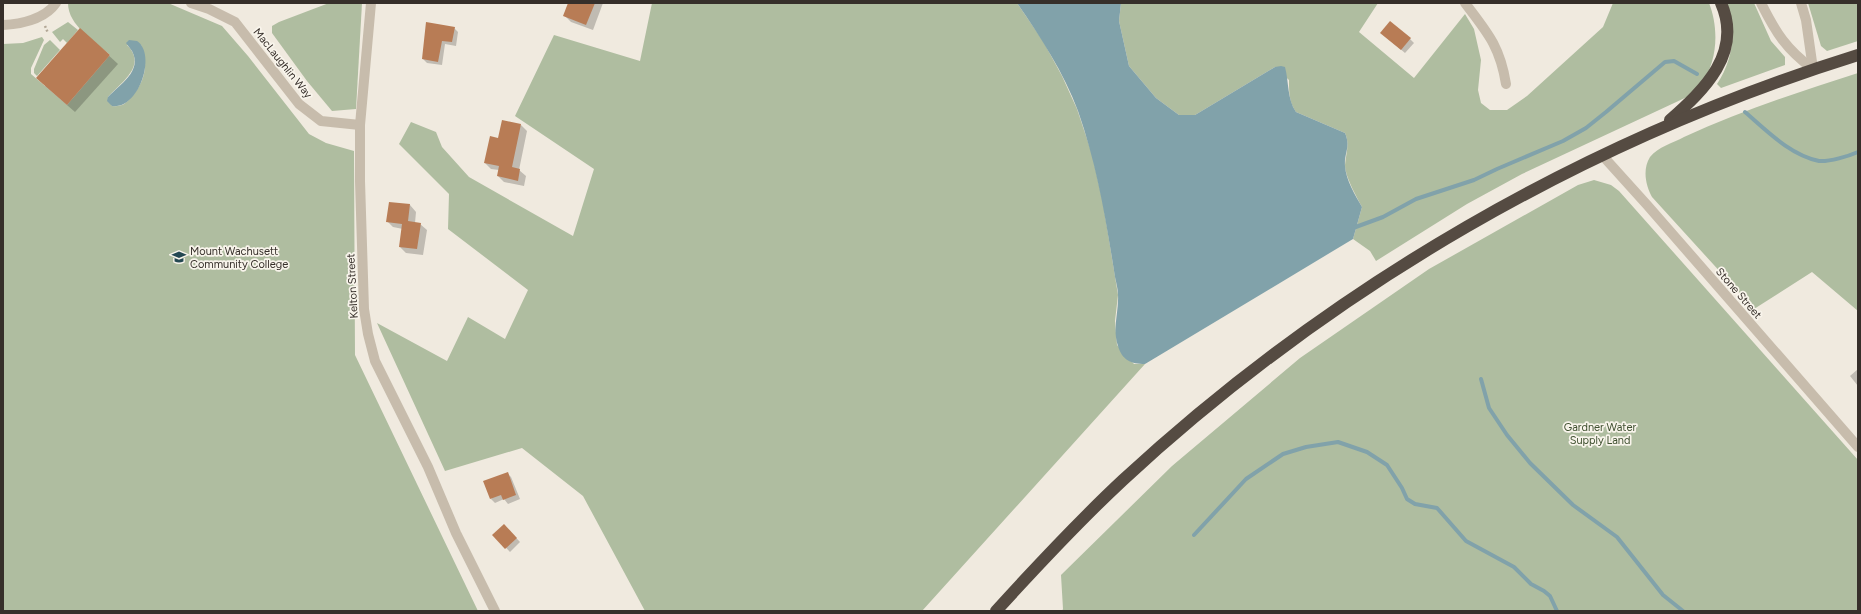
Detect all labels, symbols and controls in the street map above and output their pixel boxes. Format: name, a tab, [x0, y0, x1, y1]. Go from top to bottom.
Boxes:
street label: MacLaughlin Way	[250, 26, 315, 101]
place label: Mount Wachusett Community College	[190, 245, 288, 271]
school or university icon: Mount Wachusett Community College	[171, 249, 187, 265]
street label: Kelton Street	[344, 253, 361, 319]
street label: Stone Street	[1713, 265, 1764, 321]
park label: Gardner Water Supply Land	[1564, 421, 1636, 447]

